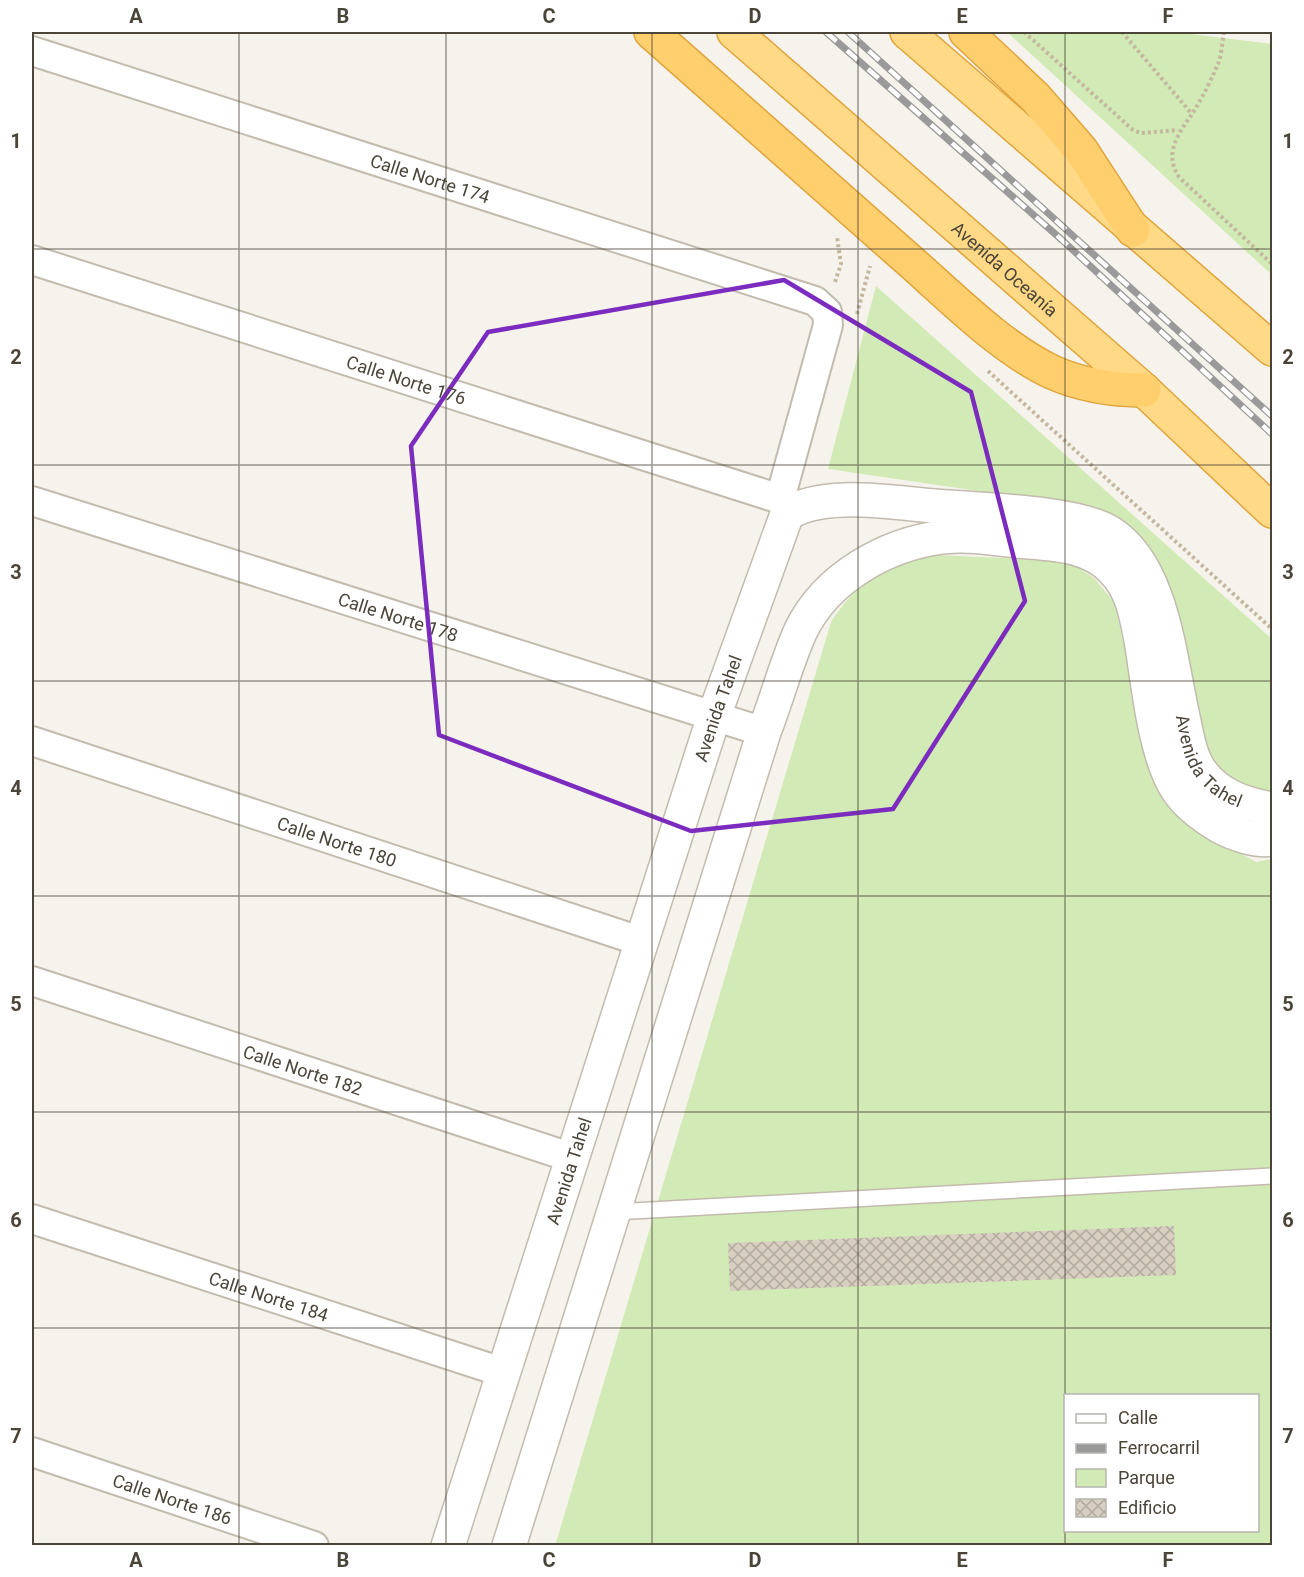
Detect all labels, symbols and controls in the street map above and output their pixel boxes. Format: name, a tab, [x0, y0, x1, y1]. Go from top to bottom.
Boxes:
text: A	[129, 4, 143, 28]
text: B	[337, 4, 349, 28]
text: C	[542, 4, 556, 28]
text: D	[749, 4, 762, 28]
text: E	[956, 4, 968, 28]
text: F	[1163, 4, 1174, 28]
text: 1	[10, 129, 22, 153]
text: 1	[1282, 129, 1294, 153]
street label: Calle Norte 174	[368, 149, 493, 207]
street label: Avenida Oceanía	[948, 217, 1062, 321]
text: 2	[10, 345, 22, 369]
text: 2	[1282, 345, 1294, 369]
street label: Calle Norte 176	[344, 351, 469, 409]
text: 3	[10, 560, 22, 584]
text: 3	[1282, 560, 1294, 584]
street label: Calle Norte 178	[336, 588, 461, 645]
street label: Avenida Tahel	[690, 652, 746, 764]
street label: Avenida Tahel	[1172, 712, 1245, 811]
text: 4	[10, 776, 22, 800]
text: 4	[1282, 776, 1294, 800]
street label: Calle Norte 180	[275, 812, 399, 871]
text: 5	[10, 992, 22, 1016]
text: 5	[1282, 992, 1294, 1016]
street label: Calle Norte 182	[241, 1040, 365, 1099]
street label: Avenida Tahel	[541, 1115, 595, 1227]
text: 6	[10, 1208, 22, 1232]
text: 6	[1282, 1208, 1294, 1232]
street label: Calle Norte 184	[206, 1267, 331, 1325]
legend	[1064, 1394, 1259, 1532]
text: Calle	[1118, 1407, 1158, 1428]
text: 7	[10, 1424, 22, 1448]
text: 7	[1282, 1424, 1294, 1448]
text: Ferrocarril	[1118, 1437, 1200, 1458]
text: Parque	[1118, 1467, 1175, 1488]
street label: Calle Norte 186	[110, 1469, 235, 1528]
text: Edificio	[1118, 1497, 1177, 1518]
text: A	[129, 1548, 143, 1572]
text: B	[337, 1548, 349, 1572]
text: C	[542, 1548, 556, 1572]
text: D	[749, 1548, 762, 1572]
text: E	[956, 1548, 968, 1572]
text: F	[1163, 1548, 1174, 1572]

